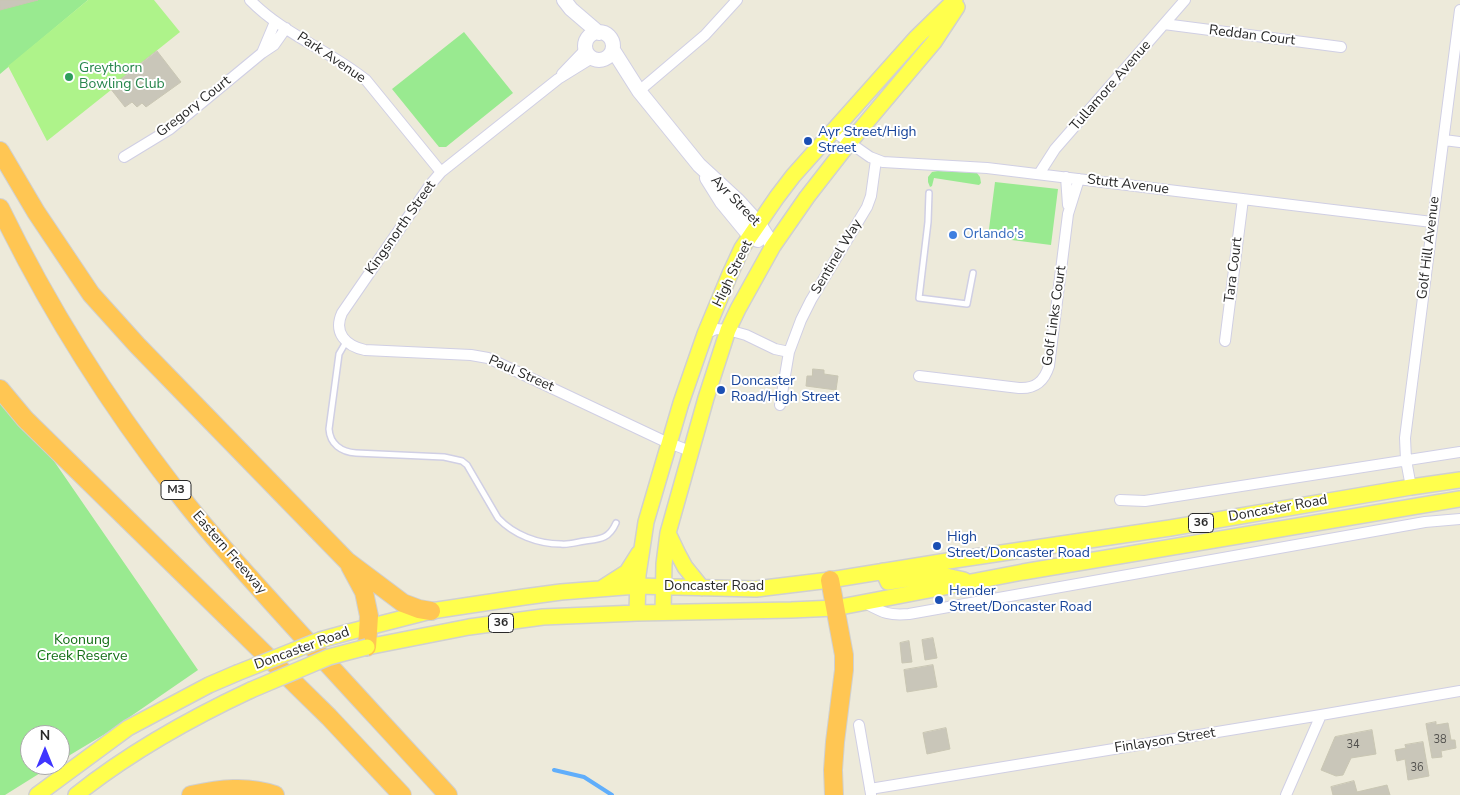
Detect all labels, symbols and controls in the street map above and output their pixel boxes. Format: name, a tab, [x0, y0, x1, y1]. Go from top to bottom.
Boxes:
street label: Reddan Court	[1208, 22, 1296, 50]
street label: Park Avenue	[293, 29, 369, 87]
street label: Tullamore Avenue	[1067, 37, 1155, 135]
place label: Greythorn Bowling Club	[79, 61, 165, 94]
marker: Greythorn Bowling Club	[63, 71, 75, 83]
street label: Gregory Court	[154, 73, 234, 141]
place label: Ayr Street/High Street	[818, 125, 917, 158]
marker: Ayr Street/High Street	[802, 135, 814, 147]
street label: Ayr Street	[707, 172, 763, 230]
street label: Stutt Avenue	[1086, 172, 1170, 198]
street label: Kingsnorth Street	[362, 178, 440, 278]
street label: Golf Hill Avenue	[1414, 196, 1444, 300]
street label: Sentinel Way	[808, 216, 866, 298]
place label: Orlando's	[963, 227, 1024, 243]
marker: Orlando's	[947, 229, 959, 241]
street label: Tara Court	[1222, 236, 1246, 304]
street label: High Street	[710, 238, 756, 310]
street label: Golf Links Court	[1040, 265, 1070, 367]
street label: Paul Street	[486, 352, 556, 396]
place label: Doncaster Road/High Street	[731, 374, 839, 407]
marker: Doncaster Road/High Street	[715, 384, 727, 396]
road number: M3	[161, 480, 191, 500]
street label: Doncaster Road	[1227, 492, 1329, 526]
street label: Eastern Freeway	[188, 508, 270, 598]
road number: 36	[1188, 514, 1214, 532]
place label: High Street/Doncaster Road	[947, 530, 1090, 562]
marker: High Street/Doncaster Road	[931, 540, 943, 552]
street label: Doncaster Road	[664, 579, 764, 595]
place label: Hender Street/Doncaster Road	[949, 584, 1092, 616]
marker: Hender Street/Doncaster Road	[933, 594, 945, 606]
road number: 36	[488, 614, 514, 632]
street label: Doncaster Road	[252, 624, 352, 674]
park label: Koonung Creek Reserve	[37, 633, 127, 666]
north arrow	[20, 725, 70, 775]
street label: Finlayson Street	[1113, 725, 1217, 757]
text: N	[40, 726, 50, 745]
house number: 38	[1433, 733, 1447, 747]
house number: 34	[1346, 738, 1360, 752]
house number: 36	[1410, 761, 1424, 775]

